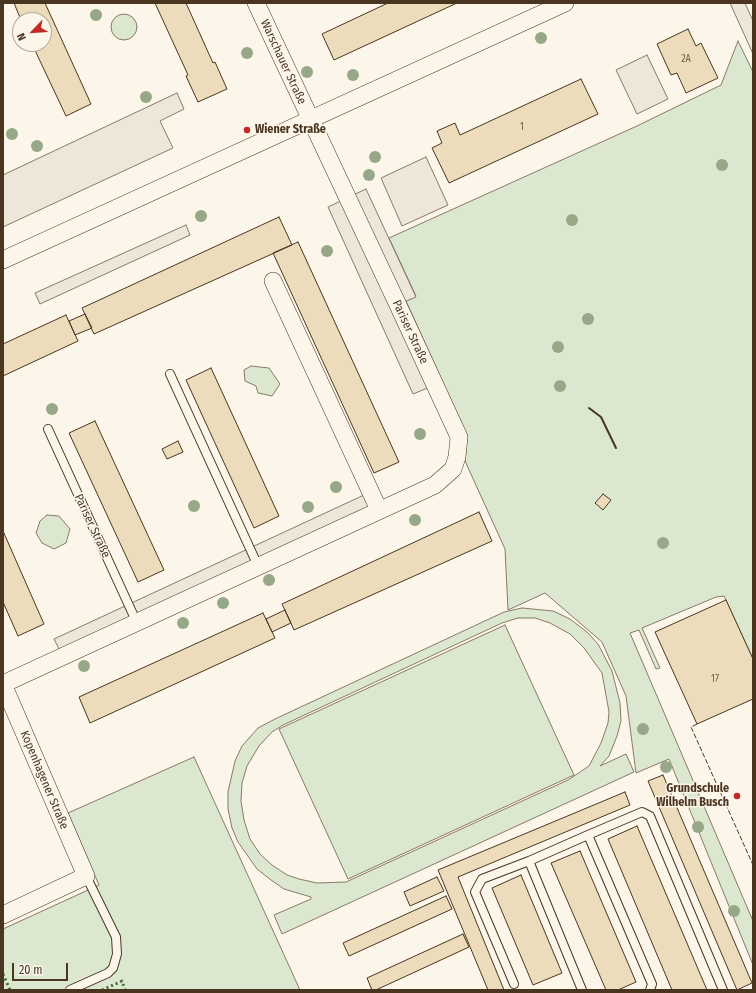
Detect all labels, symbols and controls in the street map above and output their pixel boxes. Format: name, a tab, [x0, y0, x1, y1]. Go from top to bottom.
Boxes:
north arrow	[12, 12, 52, 52]
street label: Warschauer Straße	[257, 17, 309, 107]
text: N	[14, 31, 29, 43]
house number: 2A	[681, 53, 691, 65]
house number: 1	[520, 121, 524, 133]
place label: Wiener Straße	[255, 123, 326, 137]
marker: Wiener Straße	[242, 125, 252, 135]
street label: Pariser Straße	[389, 298, 431, 366]
street label: Pariser Straße	[71, 492, 113, 560]
house number: 17	[711, 673, 719, 685]
street label: Kopenhagener Straße	[17, 729, 71, 831]
place label: Grundschule Wilhelm Busch	[656, 782, 729, 810]
marker: Grundschule Wilhelm Busch	[732, 791, 742, 801]
scale bar	[14, 955, 70, 981]
text: 20 m	[19, 963, 43, 977]

